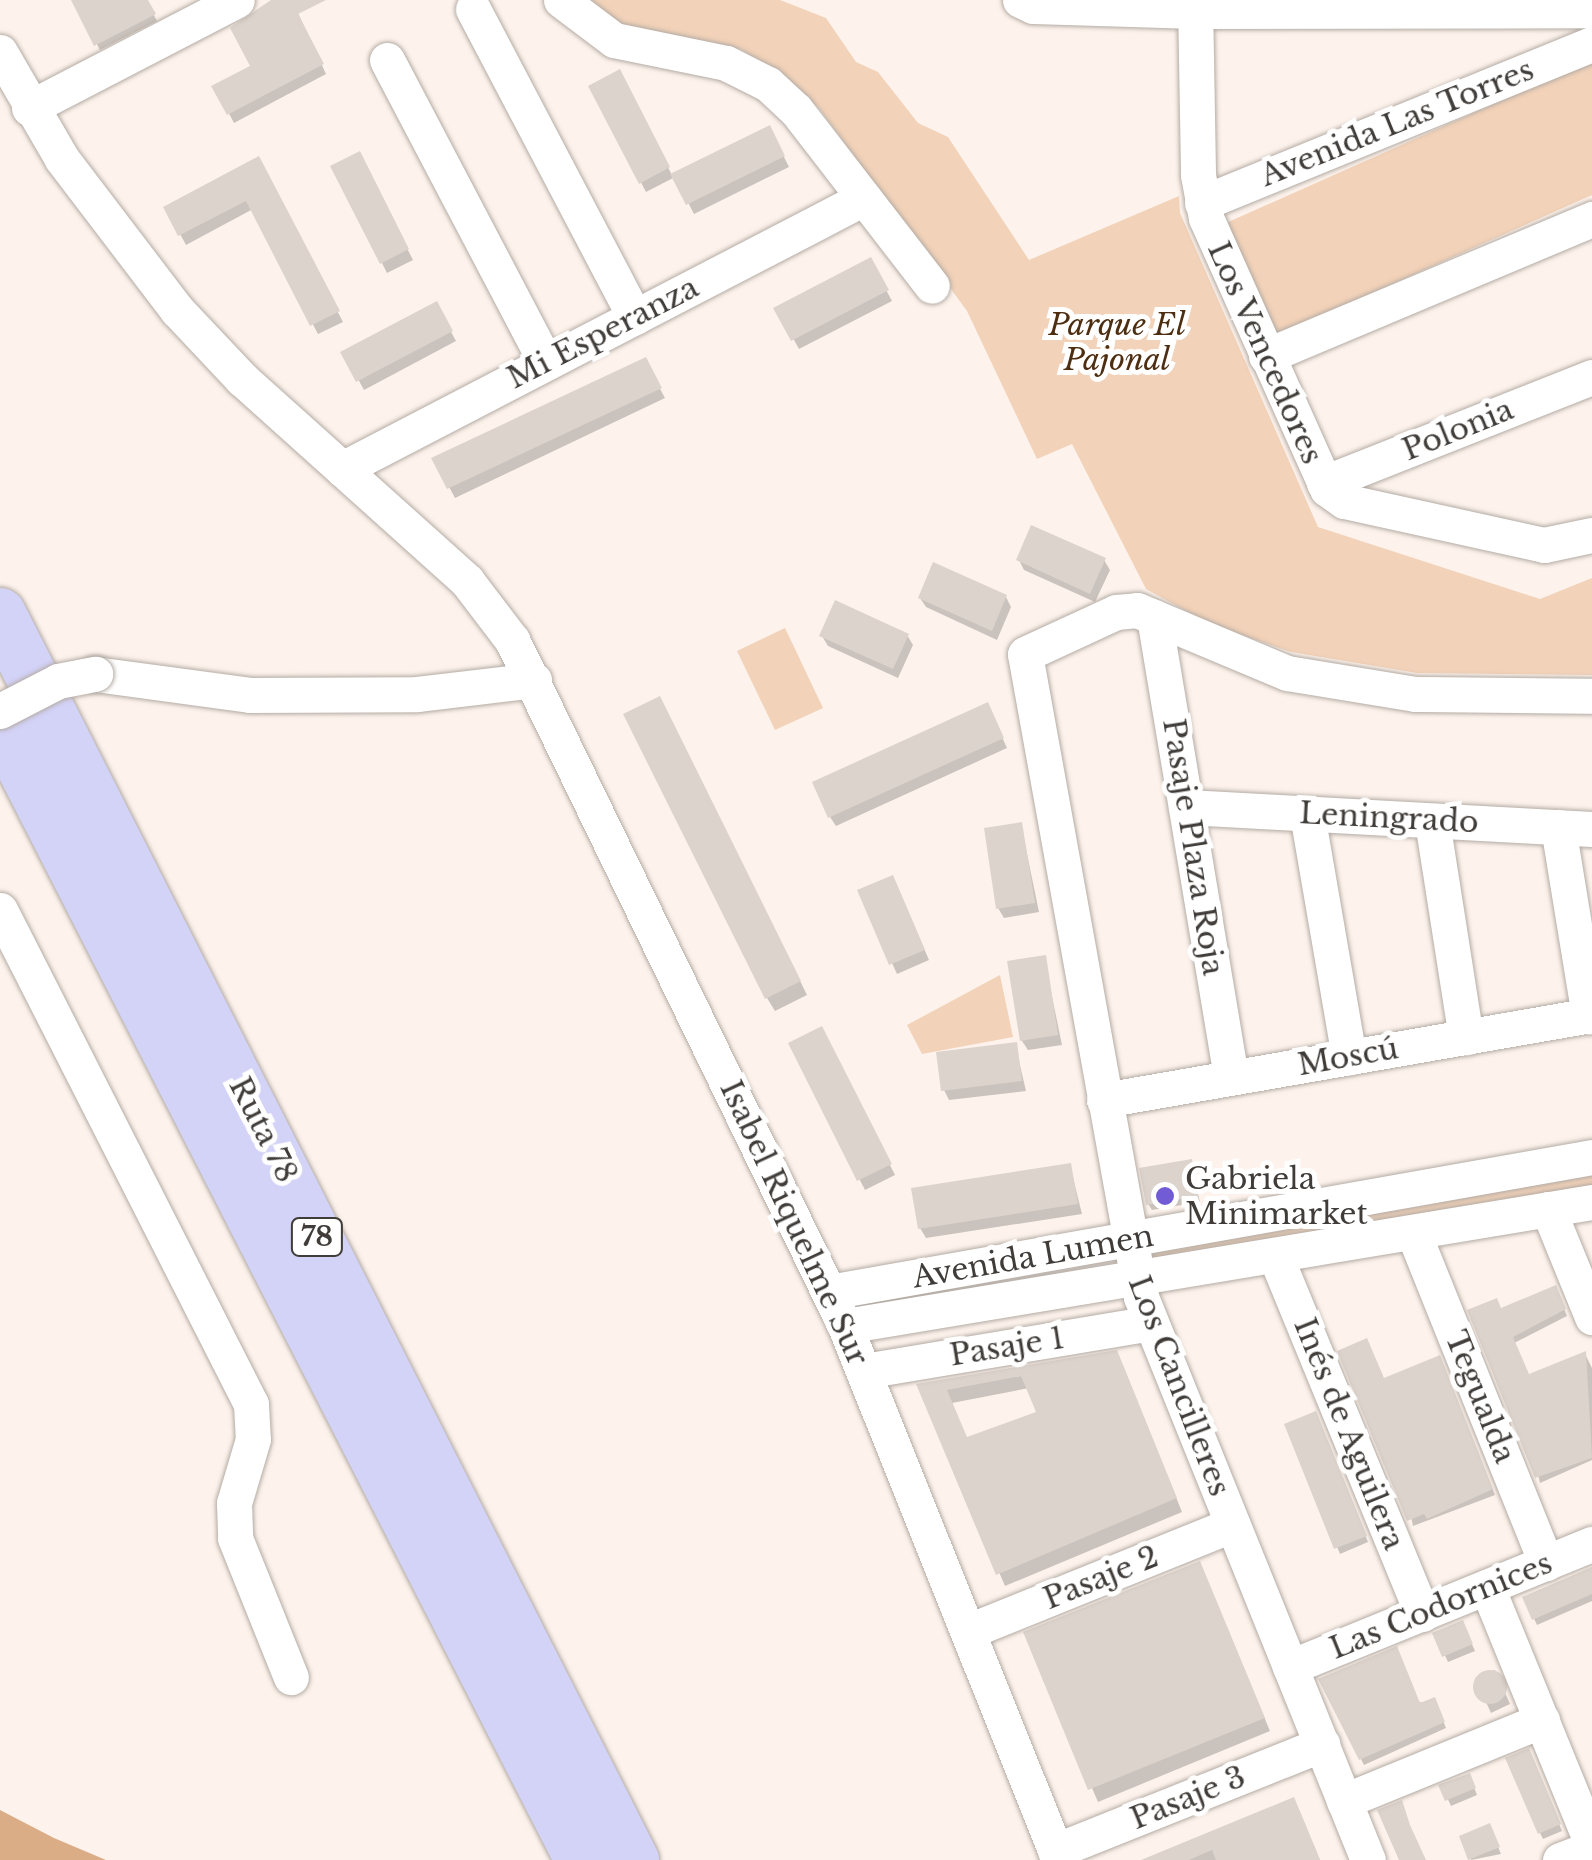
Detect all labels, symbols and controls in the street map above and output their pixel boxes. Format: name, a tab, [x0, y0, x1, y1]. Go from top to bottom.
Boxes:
street label: Avenida Las Torres	[1255, 51, 1539, 195]
street label: Los Vencedores	[1200, 236, 1330, 470]
street label: Mi Esperanza	[502, 269, 704, 397]
park label: Parque El Pajonal	[1048, 307, 1186, 378]
street label: Polonia	[1397, 392, 1519, 468]
street label: Pasaje Plaza Roja	[1155, 716, 1231, 978]
street label: Leningrado	[1299, 795, 1479, 841]
street label: Moscú	[1295, 1030, 1401, 1084]
street label: Ruta 78	[221, 1071, 305, 1189]
street label: Isabel Riquelme Sur	[712, 1075, 876, 1371]
place label: Gabriela Minimarket	[1185, 1161, 1368, 1232]
marker: Gabriela Minimarket	[1154, 1185, 1176, 1207]
road number: 78	[290, 1214, 344, 1260]
street label: Avenida Lumen	[909, 1218, 1157, 1296]
street label: Los Cancilleres	[1120, 1271, 1238, 1501]
street label: Inés de Aguilera	[1286, 1312, 1412, 1556]
street label: Pasaje 1	[947, 1320, 1067, 1374]
street label: Tegualda	[1437, 1326, 1523, 1468]
street label: Pasaje 2	[1038, 1539, 1164, 1617]
street label: Las Codornices	[1325, 1545, 1557, 1667]
street label: Pasaje 3	[1125, 1759, 1251, 1837]

